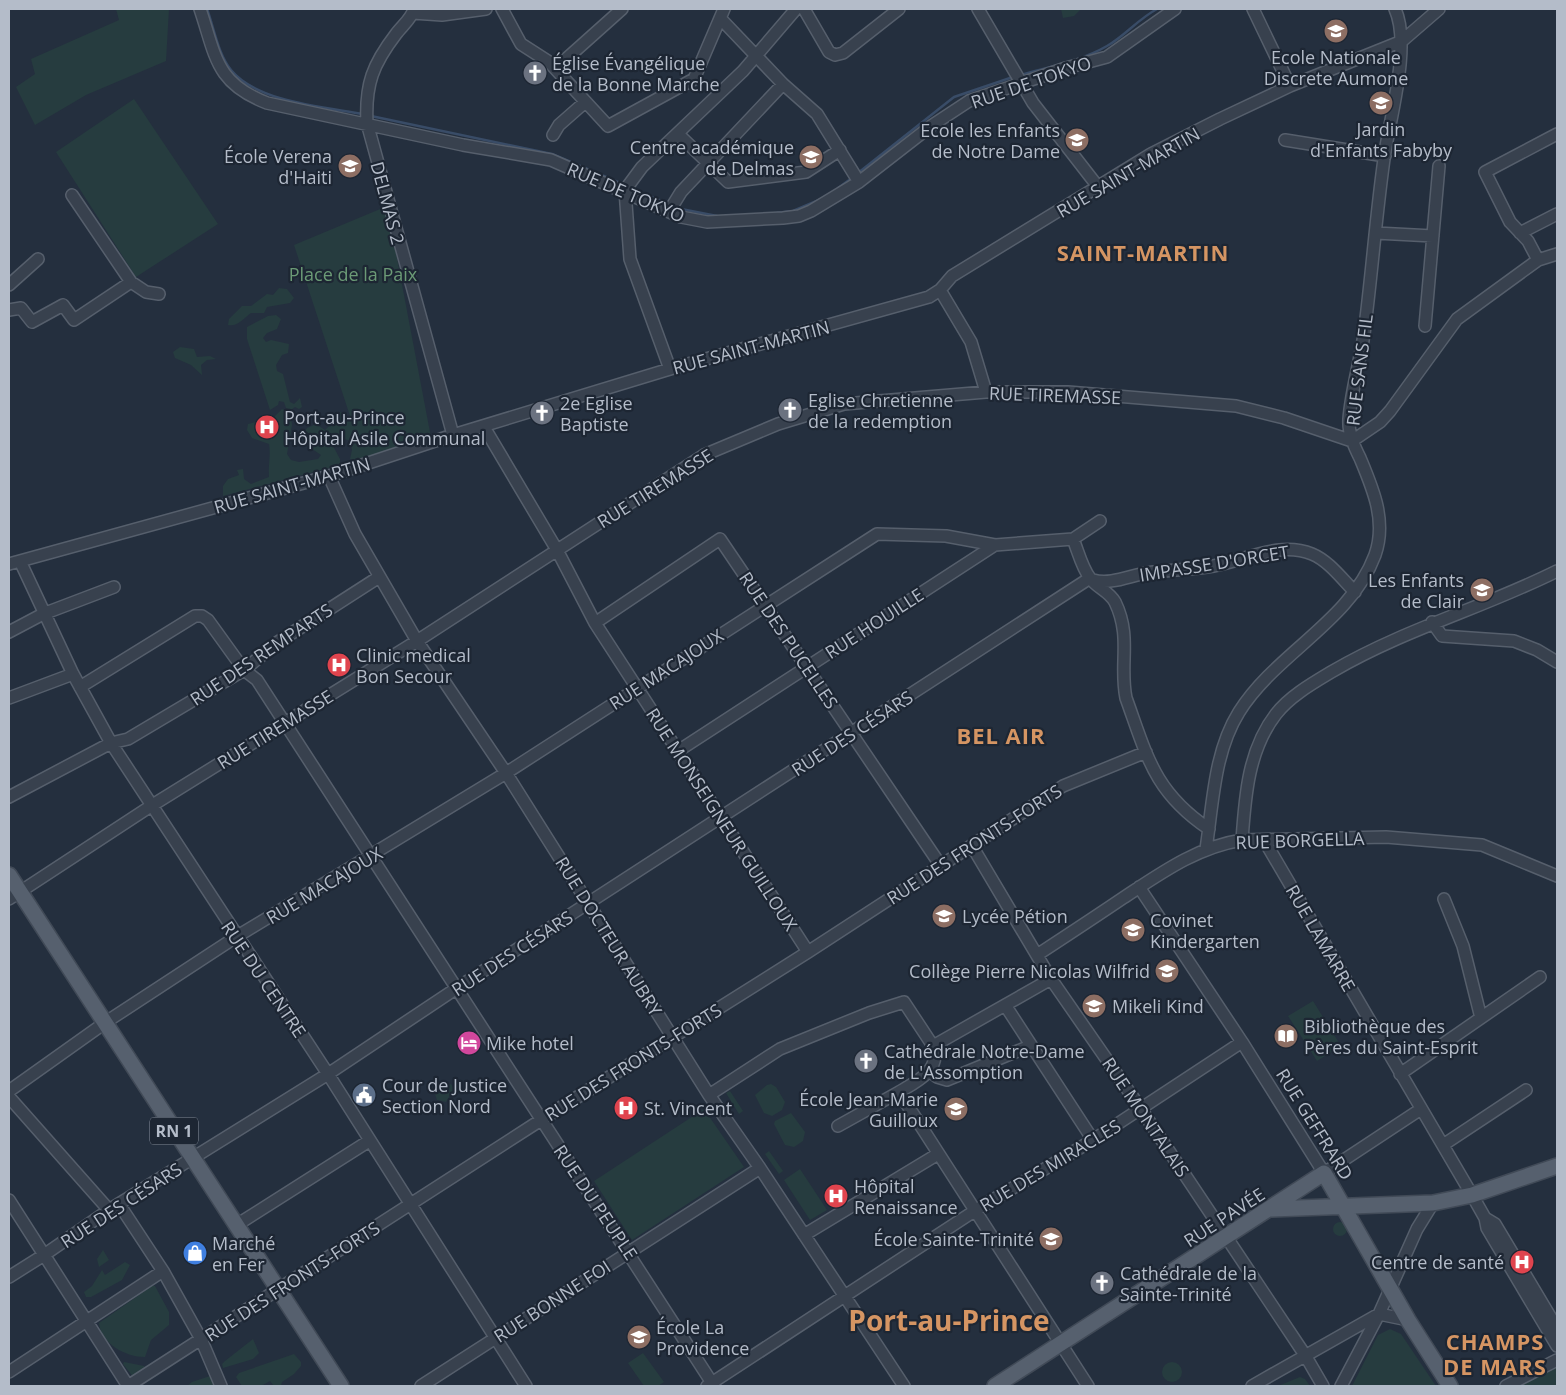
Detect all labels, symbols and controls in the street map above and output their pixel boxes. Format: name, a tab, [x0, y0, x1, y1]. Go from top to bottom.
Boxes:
school or university icon: Ecole Nationale Discrete Aumone	[1323, 18, 1349, 44]
place label: Ecole Nationale Discrete Aumone	[1264, 45, 1408, 90]
street label: RUE DE TOKYO	[968, 50, 1094, 114]
place label: Église Évangélique de la Bonne Marche	[552, 51, 720, 96]
church icon: Église Évangélique de la Bonne Marche	[522, 60, 548, 86]
school or university icon: Jardin d'Enfants Fabyby	[1368, 90, 1394, 116]
place label: Jardin d'Enfants Fabyby	[1310, 117, 1453, 162]
place label: Ecole les Enfants de Notre Dame	[920, 118, 1060, 163]
street label: RUE SAINT-MARTIN	[1052, 121, 1204, 223]
school or university icon: Ecole les Enfants de Notre Dame	[1064, 127, 1090, 153]
place label: Centre académique de Delmas	[630, 135, 794, 180]
place label: École Verena d'Haiti	[224, 144, 332, 189]
school or university icon: Centre académique de Delmas	[798, 144, 824, 170]
school or university icon: École Verena d'Haiti	[337, 153, 363, 179]
street label: RUE DE TOKYO	[563, 156, 689, 228]
street label: DELMAS 2	[365, 159, 411, 247]
district label: SAINT-MARTIN	[1057, 237, 1229, 267]
park label: Place de la Paix	[289, 262, 418, 286]
street label: RUE SANS FIL	[1340, 313, 1378, 427]
street label: RUE SAINT-MARTIN	[670, 314, 832, 380]
street label: RUE TIREMASSE	[988, 381, 1122, 409]
place label: Eglise Chretienne de la redemption	[808, 388, 953, 433]
place label: 2e Eglise Baptiste	[560, 391, 633, 436]
church icon: Eglise Chretienne de la redemption	[777, 397, 803, 423]
church icon: 2e Eglise Baptiste	[529, 400, 555, 426]
place label: Port-au-Prince Hôpital Asile Communal	[284, 405, 485, 450]
hospital icon: Port-au-Prince Hôpital Asile Communal	[254, 414, 280, 440]
street label: RUE TIREMASSE	[593, 443, 717, 533]
street label: RUE SAINT-MARTIN	[211, 451, 373, 519]
street label: IMPASSE D'ORCET	[1137, 539, 1291, 587]
street label: RUE DES PUCELLES	[734, 567, 844, 713]
place label: Les Enfants de Clair	[1368, 568, 1465, 613]
school or university icon: Les Enfants de Clair	[1469, 577, 1495, 603]
street label: RUE HOUILLE	[820, 582, 928, 664]
street label: RUE DES REMPARTS	[185, 597, 337, 711]
street label: RUE MACAJOUX	[604, 623, 728, 715]
place label: Clinic medical Bon Secour	[356, 643, 471, 688]
hospital icon: Clinic medical Bon Secour	[326, 652, 352, 678]
street label: RUE TIREMASSE	[213, 684, 337, 774]
street label: RUE DES CÉSARS	[787, 685, 917, 781]
street label: RUE MONSEIGNEUR GUILLOUX	[641, 703, 803, 935]
district label: BEL AIR	[956, 720, 1046, 750]
street label: RUE DES FRONTS-FORTS	[882, 778, 1066, 910]
street label: RUE BORGELLA	[1235, 826, 1365, 854]
street label: RUE MACAJOUX	[261, 841, 387, 929]
street label: RUE DOCTEUR AUBRY	[550, 852, 668, 1021]
street label: RUE LAMARRE	[1281, 880, 1361, 996]
school or university icon: Lycée Pétion	[931, 903, 957, 929]
place label: Lycée Pétion	[962, 904, 1068, 928]
street label: RUE DES CÉSARS	[447, 905, 577, 1001]
place label: Covinet Kindergarten	[1150, 908, 1260, 953]
street label: RUE DU CENTRE	[216, 916, 312, 1042]
school or university icon: Covinet Kindergarten	[1120, 917, 1146, 943]
school or university icon: Collège Pierre Nicolas Wilfrid	[1154, 958, 1180, 984]
place label: Collège Pierre Nicolas Wilfrid	[909, 959, 1150, 983]
school or university icon: Mikeli Kind	[1081, 993, 1107, 1019]
place label: Mikeli Kind	[1112, 994, 1204, 1018]
street label: RUE DES FRONTS-FORTS	[540, 998, 726, 1126]
place label: Bibliothèque des Pères du Saint-Esprit	[1304, 1014, 1478, 1059]
library icon: Bibliothèque des Pères du Saint-Esprit	[1273, 1023, 1299, 1049]
hotel icon: Mike hotel	[456, 1030, 482, 1056]
place label: Mike hotel	[486, 1031, 574, 1055]
place label: Cathédrale Notre-Dame de L'Assomption	[884, 1039, 1085, 1084]
church icon: Cathédrale Notre-Dame de L'Assomption	[853, 1048, 879, 1074]
street label: RUE MONTALAIS	[1097, 1052, 1195, 1182]
street label: RUE GEFFRARD	[1271, 1064, 1359, 1184]
place label: Cour de Justice Section Nord	[382, 1073, 507, 1118]
public building icon: Cour de Justice Section Nord	[351, 1082, 377, 1108]
place label: École Jean-Marie Guilloux	[799, 1087, 939, 1132]
hospital icon: St. Vincent	[613, 1095, 639, 1121]
place label: St. Vincent	[644, 1096, 732, 1120]
school or university icon: École Jean-Marie Guilloux	[943, 1096, 969, 1122]
street label: RUE DES MIRACLES	[975, 1113, 1125, 1217]
road number: RN 1	[150, 1118, 198, 1144]
street label: RUE DU PEUPLE	[549, 1140, 643, 1264]
street label: RUE DES CÉSARS	[56, 1157, 186, 1253]
place label: Hôpital Renaissance	[854, 1174, 958, 1219]
street label: RUE PAVÉE	[1179, 1182, 1269, 1252]
hospital icon: Hôpital Renaissance	[823, 1183, 849, 1209]
street label: RUE DES FRONTS-FORTS	[200, 1215, 384, 1347]
school or university icon: École Sainte-Trinité	[1038, 1226, 1064, 1252]
place label: École Sainte-Trinité	[874, 1227, 1034, 1251]
place label: Marché en Fer	[212, 1231, 275, 1276]
shop icon: Marché en Fer	[182, 1240, 208, 1266]
hospital icon: Centre de santé	[1509, 1249, 1535, 1275]
place label: Centre de santé	[1371, 1250, 1504, 1274]
street label: RUE BONNE FOI	[489, 1254, 615, 1348]
place label: Cathédrale de la Sainte-Trinité	[1120, 1261, 1257, 1306]
church icon: Cathédrale de la Sainte-Trinité	[1089, 1270, 1115, 1296]
district label: Port-au-Prince	[848, 1301, 1050, 1339]
place label: École La Providence	[656, 1315, 749, 1360]
school or university icon: École La Providence	[626, 1324, 652, 1350]
district label: CHAMPS DE MARS	[1443, 1326, 1547, 1381]

